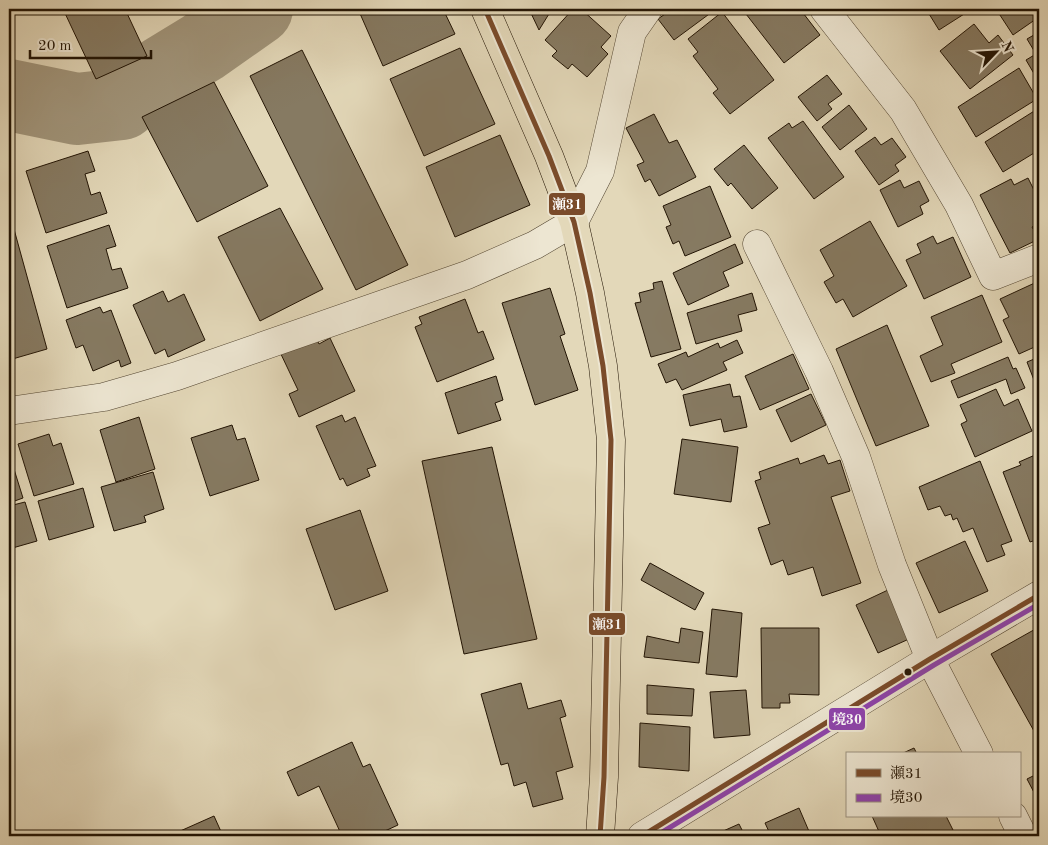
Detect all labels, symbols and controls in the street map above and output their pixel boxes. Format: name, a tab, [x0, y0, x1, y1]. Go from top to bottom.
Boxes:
scale bar	[30, 28, 151, 60]
north arrow	[970, 28, 1020, 78]
text: 20 m	[38, 39, 72, 54]
text: N	[998, 39, 1016, 55]
line badge: 瀬31	[548, 192, 586, 216]
text: 瀬31	[552, 197, 582, 212]
line badge: 瀬31	[588, 612, 626, 636]
text: 瀬31	[592, 617, 622, 632]
unlabelled marker	[903, 667, 913, 677]
line badge: 境30	[828, 707, 866, 731]
text: 境30	[832, 712, 862, 727]
legend	[846, 752, 1020, 818]
text: 瀬31	[890, 765, 922, 782]
text: 境30	[890, 789, 922, 806]

